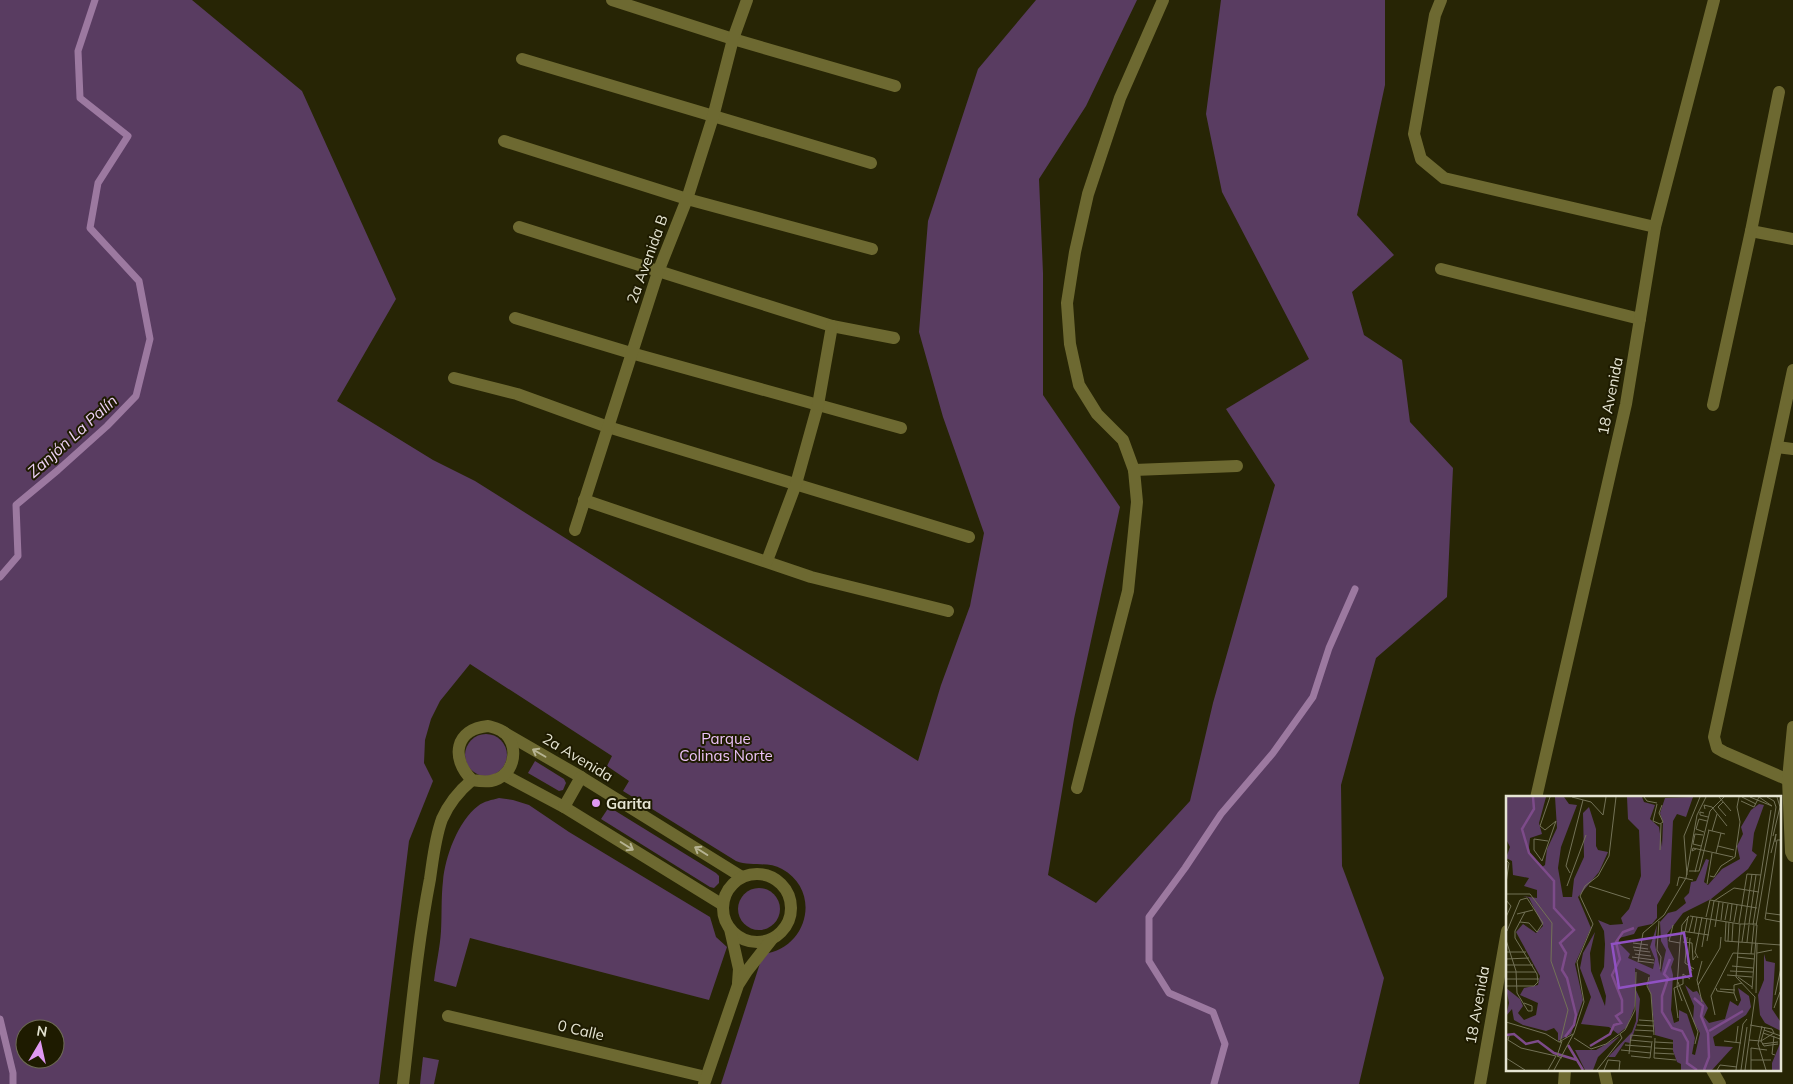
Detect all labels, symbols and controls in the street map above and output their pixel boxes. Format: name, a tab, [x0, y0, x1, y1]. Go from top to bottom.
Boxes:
street label: 2a Avenida B	[622, 212, 672, 306]
street label: 18 Avenida	[1593, 355, 1627, 437]
water label: Zanjón La Palín	[23, 390, 121, 482]
street label: 2a Avenida	[539, 729, 617, 785]
park label: Parque Colinas Norte	[679, 729, 773, 765]
one-way arrow	[533, 747, 547, 757]
place label: Garita	[606, 794, 651, 813]
inset map	[1506, 796, 1780, 1072]
marker: Garita	[590, 797, 602, 809]
one-way arrow	[620, 841, 634, 851]
one-way arrow	[694, 846, 708, 856]
street label: 18 Avenida	[1461, 964, 1493, 1046]
street label: 0 Calle	[556, 1015, 606, 1045]
north arrow	[15, 1019, 65, 1069]
text: N	[35, 1021, 49, 1041]

